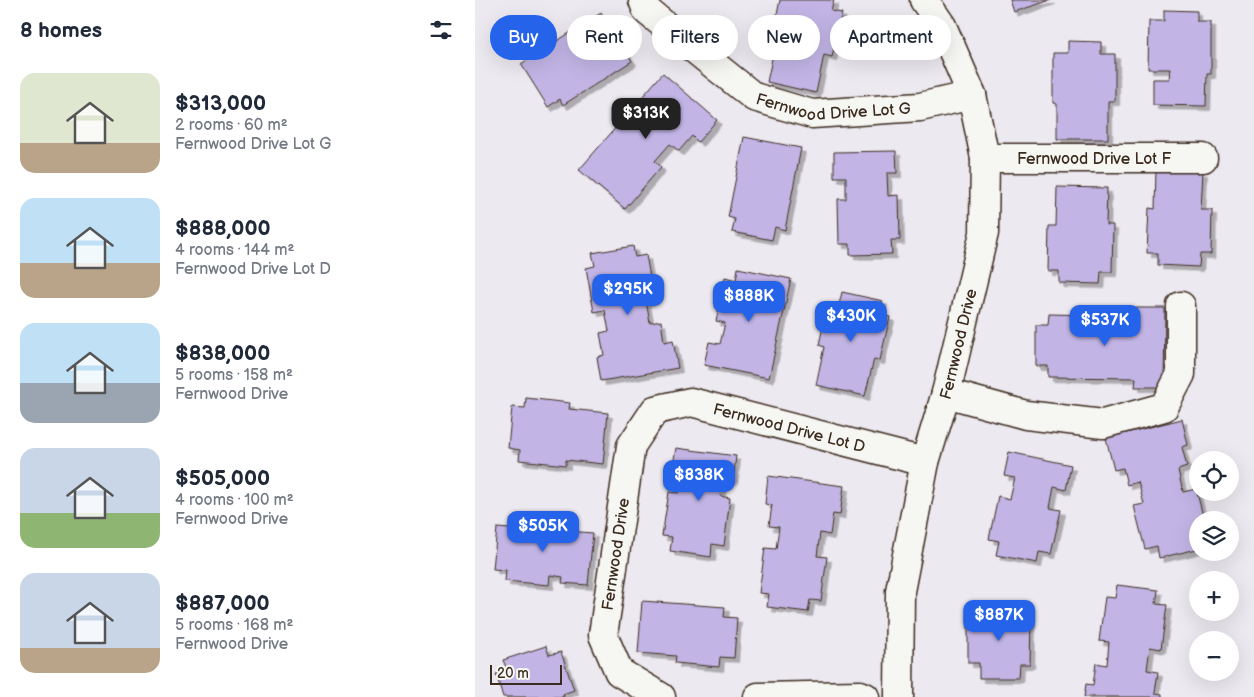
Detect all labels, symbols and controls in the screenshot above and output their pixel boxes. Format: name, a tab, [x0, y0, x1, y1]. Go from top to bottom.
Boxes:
chip: Buy	[490, 15, 557, 60]
chip: Rent	[567, 15, 642, 60]
chip: Filters	[652, 15, 738, 60]
chip: New	[748, 15, 820, 60]
chip: Apartment	[830, 15, 951, 60]
icon: filters	[427, 16, 455, 44]
text: 8 homes	[20, 18, 102, 43]
street label: Fernwood Drive Lot G	[754, 90, 911, 126]
text: $313,000	[175, 91, 266, 116]
icon: home	[60, 93, 120, 153]
pin: $313K	[611, 98, 681, 140]
text: $313K	[623, 104, 669, 123]
text: 2 rooms · 60 m²	[175, 116, 288, 135]
text: Fernwood Drive Lot G	[175, 135, 331, 154]
street label: Fernwood Drive Lot F	[1017, 150, 1171, 169]
text: $888,000	[175, 216, 271, 241]
icon: home	[60, 218, 120, 278]
text: 4 rooms · 144 m²	[175, 241, 294, 260]
text: Fernwood Drive Lot D	[175, 260, 331, 279]
pin: $295K	[593, 274, 663, 316]
text: $295K	[603, 280, 653, 299]
pin: $888K	[714, 280, 784, 323]
street label: Fernwood Drive	[937, 286, 982, 402]
text: $888K	[724, 287, 774, 306]
pin: $430K	[816, 300, 886, 343]
pin: $537K	[1070, 304, 1140, 347]
text: $430K	[826, 307, 876, 326]
text: $537K	[1081, 311, 1129, 330]
text: $838,000	[175, 341, 270, 366]
icon: home	[60, 343, 120, 403]
text: 5 rooms · 158 m²	[175, 366, 293, 385]
text: Fernwood Drive	[175, 385, 288, 404]
street label: Fernwood Drive Lot D	[711, 400, 867, 457]
map controls	[1189, 451, 1239, 681]
button: locate	[1189, 451, 1239, 501]
pin: $838K	[664, 460, 734, 502]
text: $505,000	[175, 466, 270, 491]
text: $838K	[674, 466, 724, 485]
icon: home	[60, 468, 120, 528]
text: 4 rooms · 100 m²	[175, 491, 294, 510]
street label: Fernwood Drive	[599, 496, 634, 612]
text: Fernwood Drive	[175, 510, 288, 529]
pin: $505K	[508, 510, 578, 553]
button: layers	[1189, 511, 1239, 561]
text: $505K	[518, 517, 568, 536]
button: +	[1189, 571, 1239, 621]
text: $887,000	[175, 591, 270, 616]
icon: home	[60, 593, 120, 653]
pin: $887K	[964, 600, 1034, 642]
text: $887K	[974, 606, 1024, 625]
text: 5 rooms · 168 m²	[175, 616, 293, 635]
button: −	[1189, 631, 1239, 681]
text: Fernwood Drive	[175, 635, 288, 654]
scale bar	[490, 662, 563, 685]
text: 20 m	[497, 665, 529, 682]

